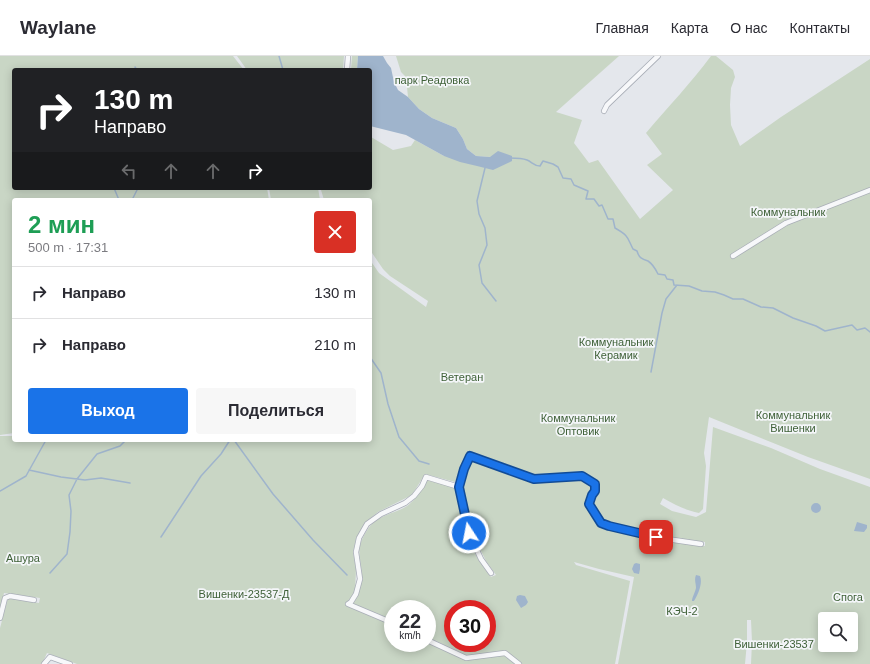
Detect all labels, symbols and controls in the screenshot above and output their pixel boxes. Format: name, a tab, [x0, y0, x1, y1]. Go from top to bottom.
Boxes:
text: Waylane	[20, 17, 96, 38]
text: Главная	[595, 20, 649, 36]
text: Карта	[671, 20, 708, 36]
text: О нас	[730, 20, 768, 36]
text: Контакты	[790, 20, 850, 36]
park label: парк Реадовка	[395, 74, 470, 86]
icon: right	[28, 84, 80, 136]
text: 130 m	[94, 84, 173, 115]
text: Направо	[94, 117, 166, 137]
icon: left	[118, 160, 140, 182]
icon: ahead	[160, 160, 182, 182]
icon: ahead	[202, 160, 224, 182]
icon: right	[244, 160, 266, 182]
park label: Коммунальник	[751, 206, 826, 218]
text: 2 мин	[28, 211, 95, 238]
button: close	[314, 211, 356, 253]
text: 500 m · 17:31	[28, 240, 108, 255]
icon: right	[28, 282, 50, 304]
text: Направо	[62, 284, 126, 301]
text: 130 m	[314, 284, 356, 301]
icon: right	[28, 334, 50, 356]
text: Направо	[62, 336, 126, 353]
text: 210 m	[314, 336, 356, 353]
park label: Коммунальник Керамик	[579, 336, 654, 361]
park label: Ветеран	[441, 371, 483, 383]
button: Выход	[28, 388, 188, 434]
button: Поделиться	[196, 388, 356, 434]
park label: Коммунальник Вишенки	[756, 409, 831, 434]
park label: Коммунальник Оптовик	[541, 412, 616, 437]
position arrow	[448, 512, 490, 554]
pin	[639, 520, 673, 554]
icon: arrive	[645, 526, 667, 548]
park label: Ашура	[6, 552, 41, 564]
park label: Вишенки-23537-Д	[199, 588, 290, 600]
park label: Спога	[833, 591, 864, 603]
speed limit sign: 30	[444, 600, 496, 652]
park label: КЭЧ-2	[666, 605, 698, 617]
text: 22	[399, 610, 421, 632]
map controls	[818, 612, 858, 652]
button: search	[818, 612, 858, 652]
text: km/h	[399, 630, 421, 641]
park label: Вишенки-23537	[734, 638, 814, 650]

